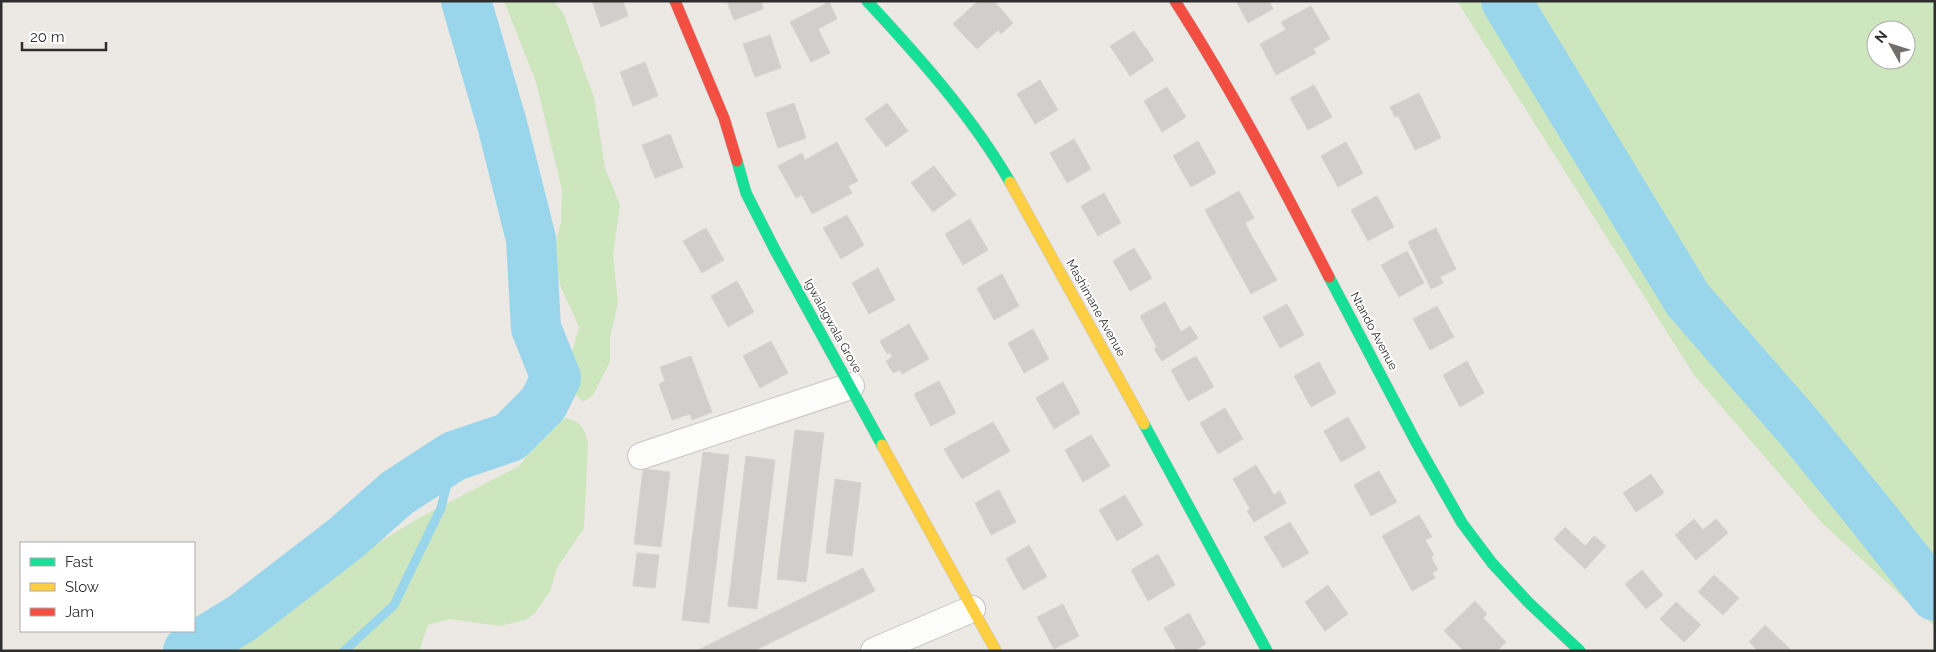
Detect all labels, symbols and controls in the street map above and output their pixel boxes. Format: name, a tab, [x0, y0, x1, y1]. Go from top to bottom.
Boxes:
scale bar	[22, 20, 106, 52]
north arrow	[1866, 20, 1916, 70]
text: 20 m	[30, 28, 65, 46]
text: N	[1871, 28, 1890, 46]
street label: Mashimane Avenue	[1063, 257, 1129, 359]
street label: Igwalagwala Grove	[801, 276, 865, 376]
street label: Ntando Avenue	[1348, 290, 1400, 372]
legend	[20, 542, 195, 632]
text: Fast	[65, 553, 93, 571]
text: Slow	[65, 578, 99, 596]
text: Jam	[65, 603, 94, 621]

